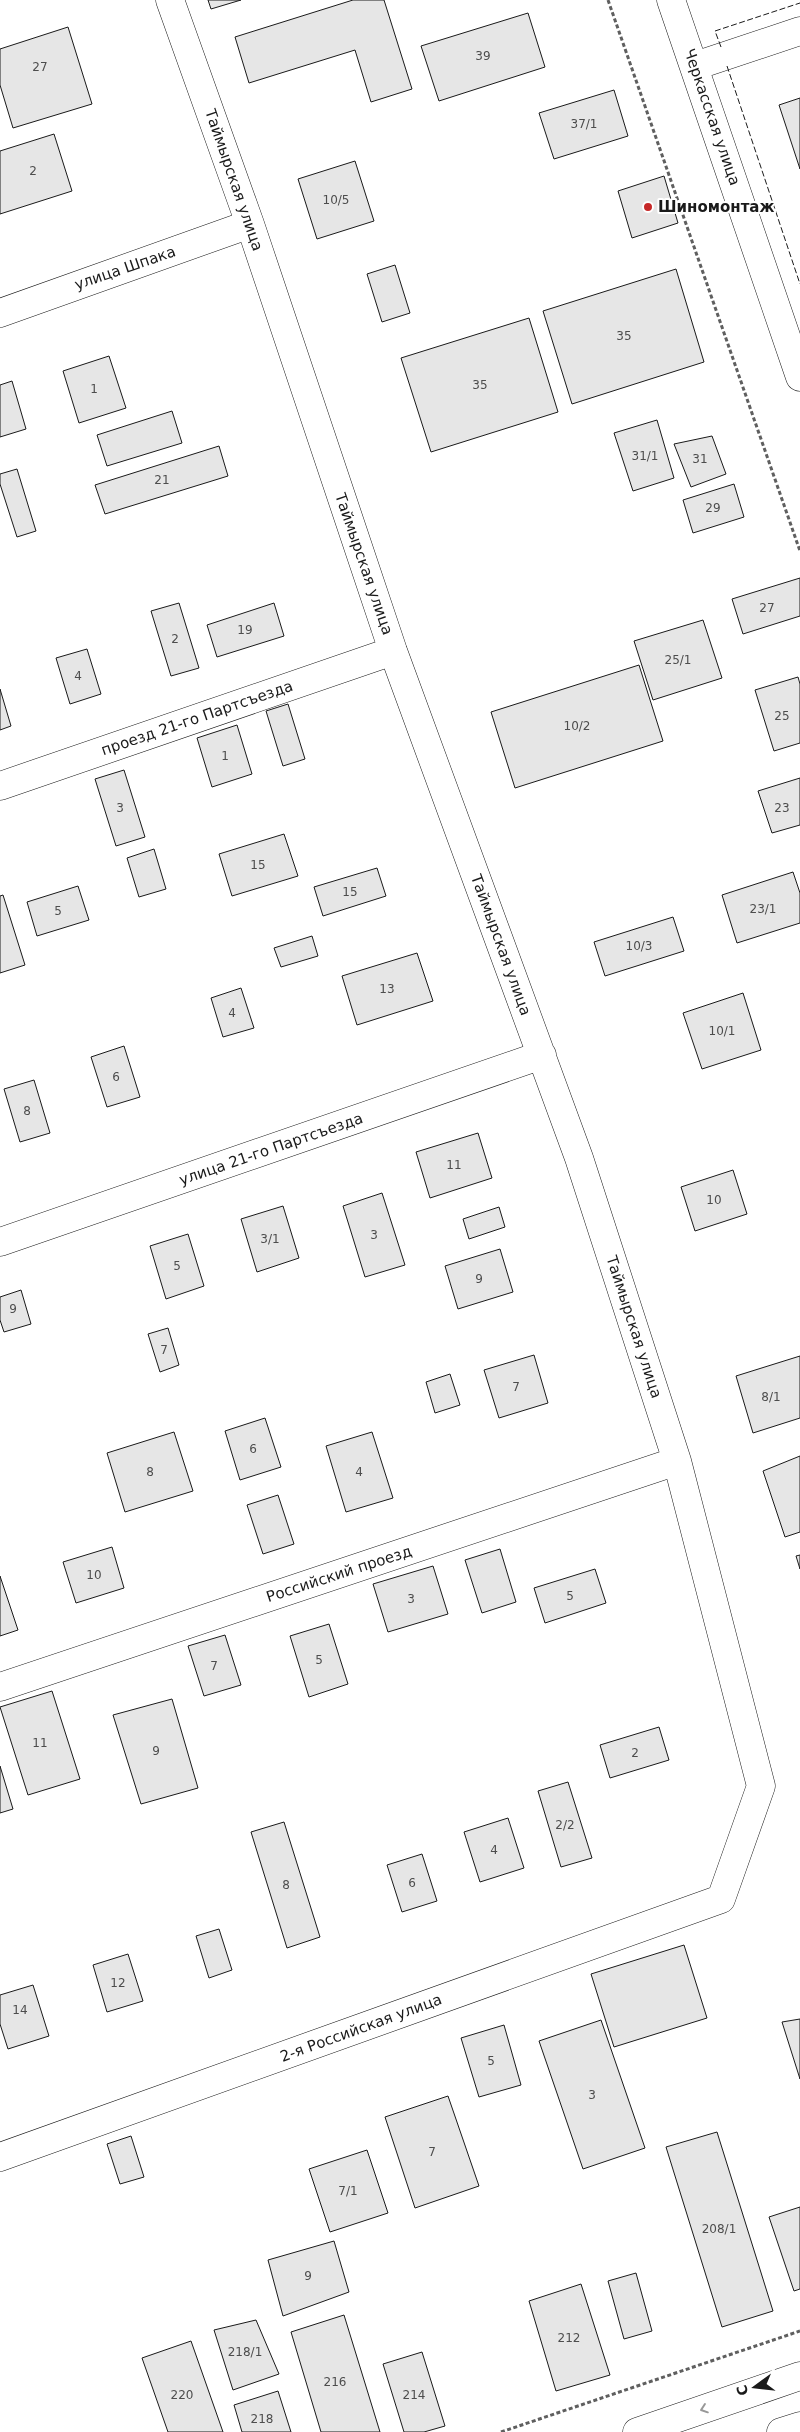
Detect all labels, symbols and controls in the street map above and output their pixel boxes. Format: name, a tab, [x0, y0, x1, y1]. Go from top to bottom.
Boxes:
street label: Черкасская улица	[680, 46, 744, 188]
house number: 39	[475, 49, 491, 63]
house number: 27	[32, 60, 48, 74]
street label: Таймырская улица	[201, 106, 267, 253]
house number: 37/1	[571, 117, 597, 131]
house number: 2	[29, 164, 37, 178]
house number: 10/5	[323, 193, 349, 207]
place label: Шиномонтаж	[658, 198, 774, 216]
marker: Шиномонтаж	[642, 201, 654, 213]
street label: улица Шпака	[72, 242, 178, 294]
house number: 35	[616, 329, 632, 343]
house number: 35	[472, 378, 488, 392]
house number: 1	[90, 382, 98, 396]
house number: 31/1	[632, 449, 658, 463]
house number: 31	[692, 452, 708, 466]
house number: 21	[154, 473, 170, 487]
street label: Таймырская улица	[331, 490, 397, 637]
house number: 29	[705, 501, 721, 515]
house number: 27	[759, 601, 775, 615]
house number: 19	[237, 623, 253, 637]
house number: 2	[171, 632, 179, 646]
house number: 25/1	[665, 653, 691, 667]
house number: 4	[74, 669, 82, 683]
street label: проезд 21-го Партсъезда	[99, 677, 295, 759]
house number: 25	[774, 709, 790, 723]
house number: 10/2	[564, 719, 590, 733]
house number: 1	[221, 749, 229, 763]
house number: 3	[116, 801, 124, 815]
house number: 23	[774, 801, 790, 815]
house number: 15	[250, 858, 266, 872]
street label: Таймырская улица	[467, 871, 535, 1018]
house number: 15	[342, 885, 358, 899]
house number: 23/1	[750, 902, 776, 916]
house number: 5	[54, 904, 62, 918]
house number: 10/3	[626, 939, 652, 953]
house number: 13	[379, 982, 395, 996]
house number: 4	[228, 1006, 236, 1020]
house number: 10/1	[709, 1024, 735, 1038]
house number: 6	[112, 1070, 120, 1084]
house number: 8	[23, 1104, 31, 1118]
street label: улица 21-го Партсъезда	[177, 1109, 365, 1189]
house number: 11	[446, 1158, 462, 1172]
house number: 10	[706, 1193, 722, 1207]
house number: 3	[370, 1228, 378, 1242]
house number: 3/1	[260, 1232, 280, 1246]
street label: Таймырская улица	[602, 1253, 666, 1400]
house number: 5	[173, 1259, 181, 1273]
house number: 9	[475, 1272, 483, 1286]
house number: 9	[9, 1302, 17, 1316]
house number: 7	[160, 1343, 168, 1357]
house number: 7	[512, 1380, 520, 1394]
house number: 8/1	[761, 1390, 781, 1404]
house number: 6	[249, 1442, 257, 1456]
house number: 8	[146, 1465, 154, 1479]
house number: 4	[355, 1465, 363, 1479]
street label: Российский проезд	[264, 1542, 414, 1606]
house number: 10	[86, 1568, 102, 1582]
house number: 5	[566, 1589, 574, 1603]
house number: 3	[407, 1592, 415, 1606]
house number: 5	[315, 1653, 323, 1667]
house number: 7	[210, 1659, 218, 1673]
house number: 11	[32, 1736, 48, 1750]
house number: 9	[152, 1744, 160, 1758]
house number: 2	[631, 1746, 639, 1760]
house number: 2/2	[555, 1818, 575, 1832]
house number: 4	[490, 1843, 498, 1857]
house number: 6	[408, 1876, 416, 1890]
house number: 8	[282, 1878, 290, 1892]
house number: 12	[110, 1976, 126, 1990]
street label: 2-я Российская улица	[278, 1990, 444, 2066]
house number: 14	[12, 2003, 28, 2017]
house number: 5	[487, 2054, 495, 2068]
house number: 3	[588, 2088, 596, 2102]
house number: 7	[428, 2145, 436, 2159]
house number: 7/1	[338, 2184, 358, 2198]
house number: 208/1	[702, 2222, 736, 2236]
house number: 9	[304, 2269, 312, 2283]
house number: 212	[558, 2331, 580, 2345]
house number: 218/1	[228, 2345, 262, 2359]
north arrow	[730, 2362, 780, 2412]
house number: 216	[324, 2375, 346, 2389]
text: С	[733, 2383, 752, 2397]
house number: 220	[171, 2388, 193, 2402]
house number: 214	[403, 2388, 425, 2402]
one-way arrow	[700, 2403, 709, 2413]
house number: 218	[251, 2412, 273, 2426]

